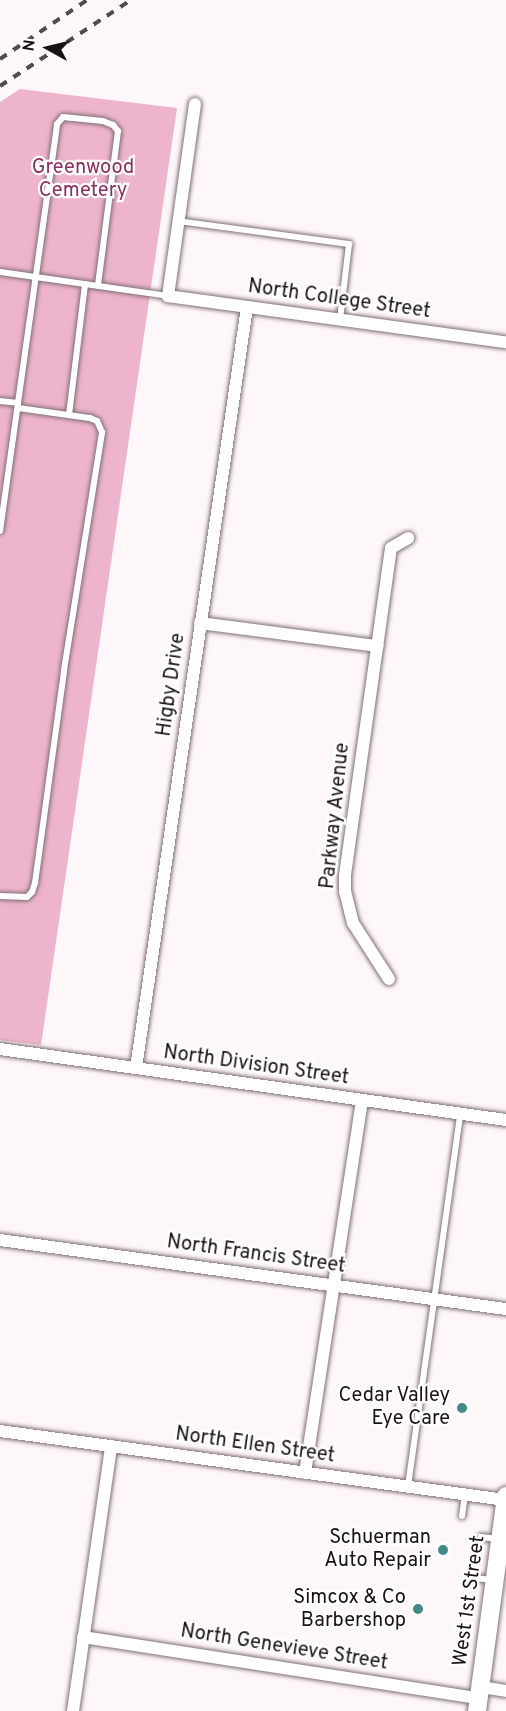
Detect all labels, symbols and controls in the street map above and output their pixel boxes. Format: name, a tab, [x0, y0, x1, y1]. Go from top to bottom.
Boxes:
north arrow	[18, 18, 78, 78]
text: N	[19, 38, 41, 53]
park label: Greenwood Cemetery	[32, 157, 134, 204]
street label: North College Street	[246, 275, 432, 325]
street label: Higby Drive	[153, 632, 191, 738]
street label: Parkway Avenue	[316, 741, 356, 891]
street label: North Division Street	[162, 1041, 350, 1091]
street label: North Francis Street	[165, 1231, 347, 1279]
place label: Cedar Valley Eye Care	[338, 1384, 450, 1431]
marker: Cedar Valley Eye Care	[455, 1401, 469, 1415]
street label: North Ellen Street	[174, 1423, 336, 1469]
place label: Schuerman Auto Repair	[324, 1526, 431, 1573]
street label: West 1st Street	[449, 1534, 491, 1668]
marker: Schuerman Auto Repair	[436, 1543, 450, 1557]
place label: Simcox & Co Barbershop	[293, 1586, 406, 1633]
marker: Simcox & Co Barbershop	[411, 1602, 425, 1616]
street label: North Genevieve Street	[179, 1620, 389, 1676]

